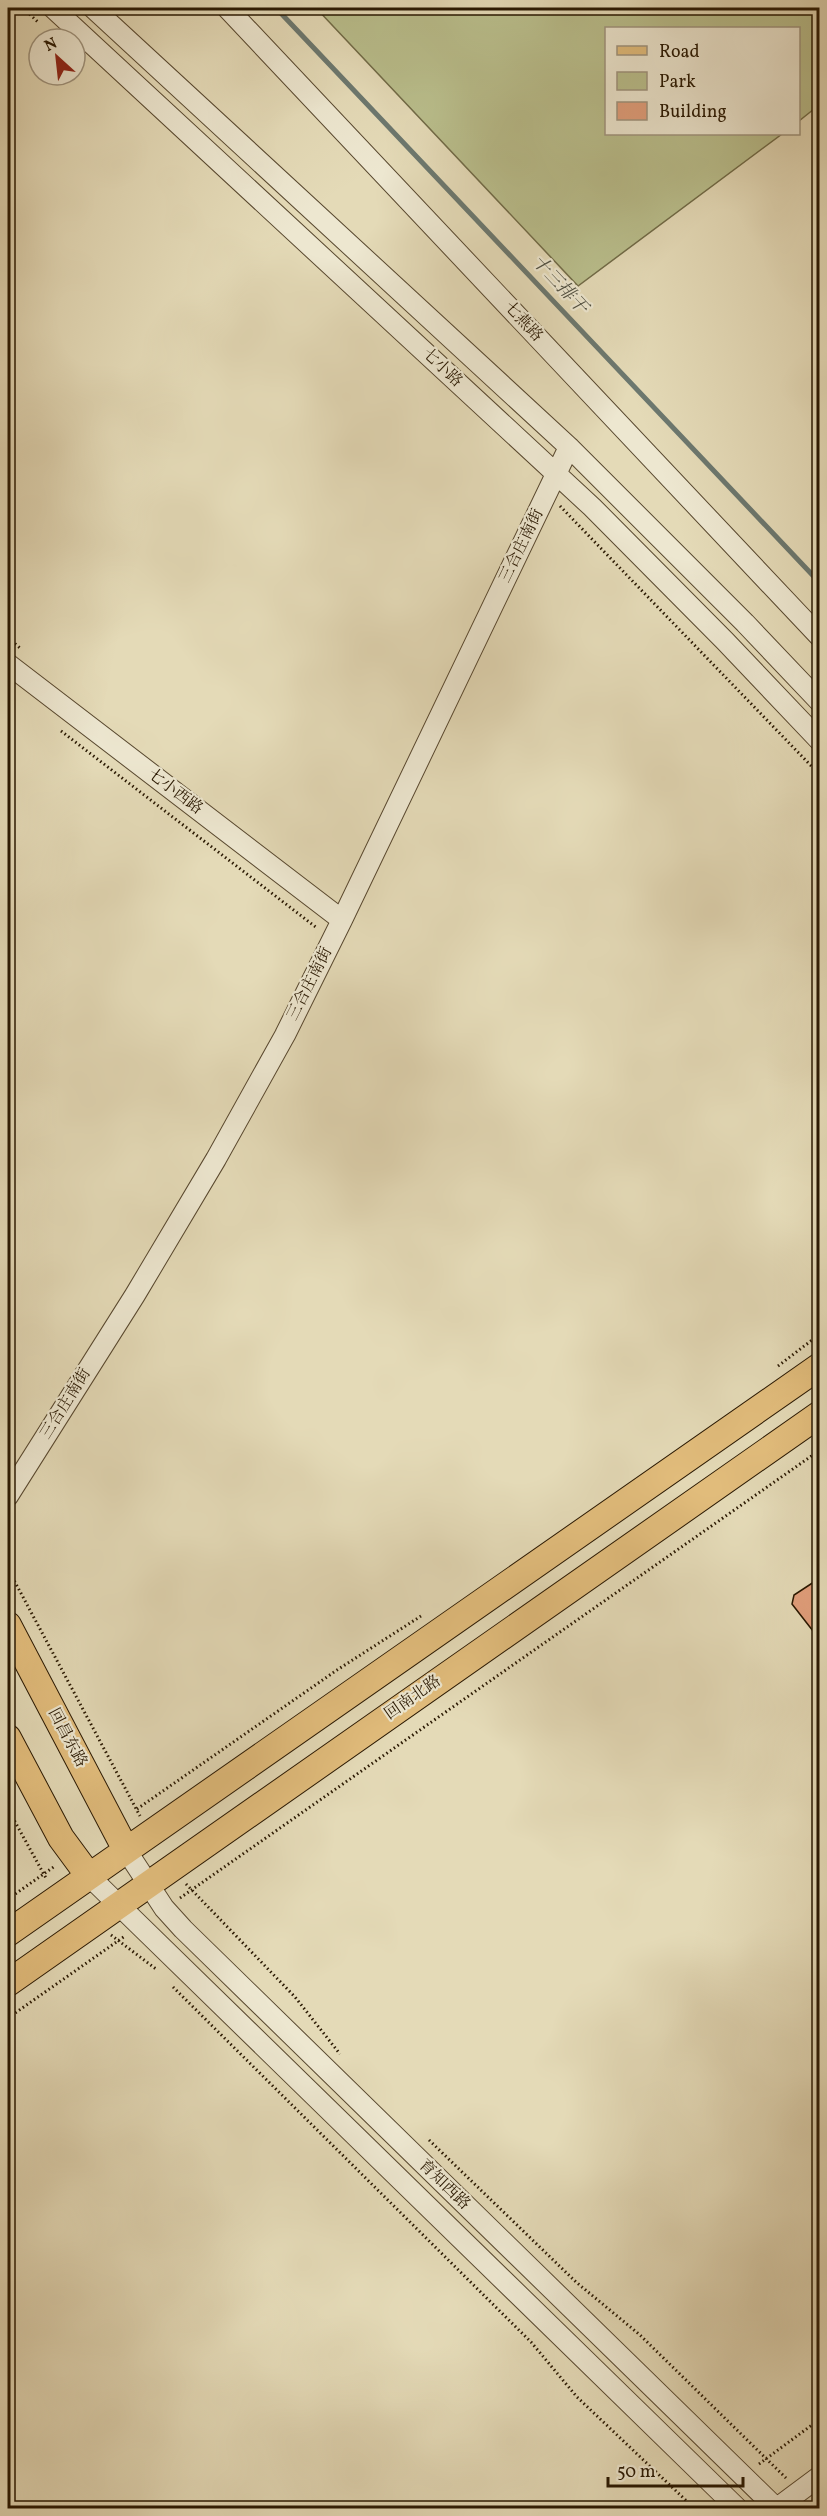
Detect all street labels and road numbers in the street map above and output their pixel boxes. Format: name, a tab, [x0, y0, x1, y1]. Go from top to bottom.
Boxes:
street label: 七燕路	[499, 297, 547, 347]
street label: 七小路	[417, 344, 467, 392]
street label: 三合庄南街	[495, 505, 549, 587]
street label: 七小西路	[143, 764, 207, 820]
street label: 三合庄南街	[282, 943, 338, 1025]
street label: 三合庄南街	[35, 1364, 97, 1444]
street label: 回南北路	[380, 1671, 446, 1725]
street label: 回昌东路	[42, 1705, 92, 1771]
street label: 育知西路	[413, 2155, 475, 2215]

